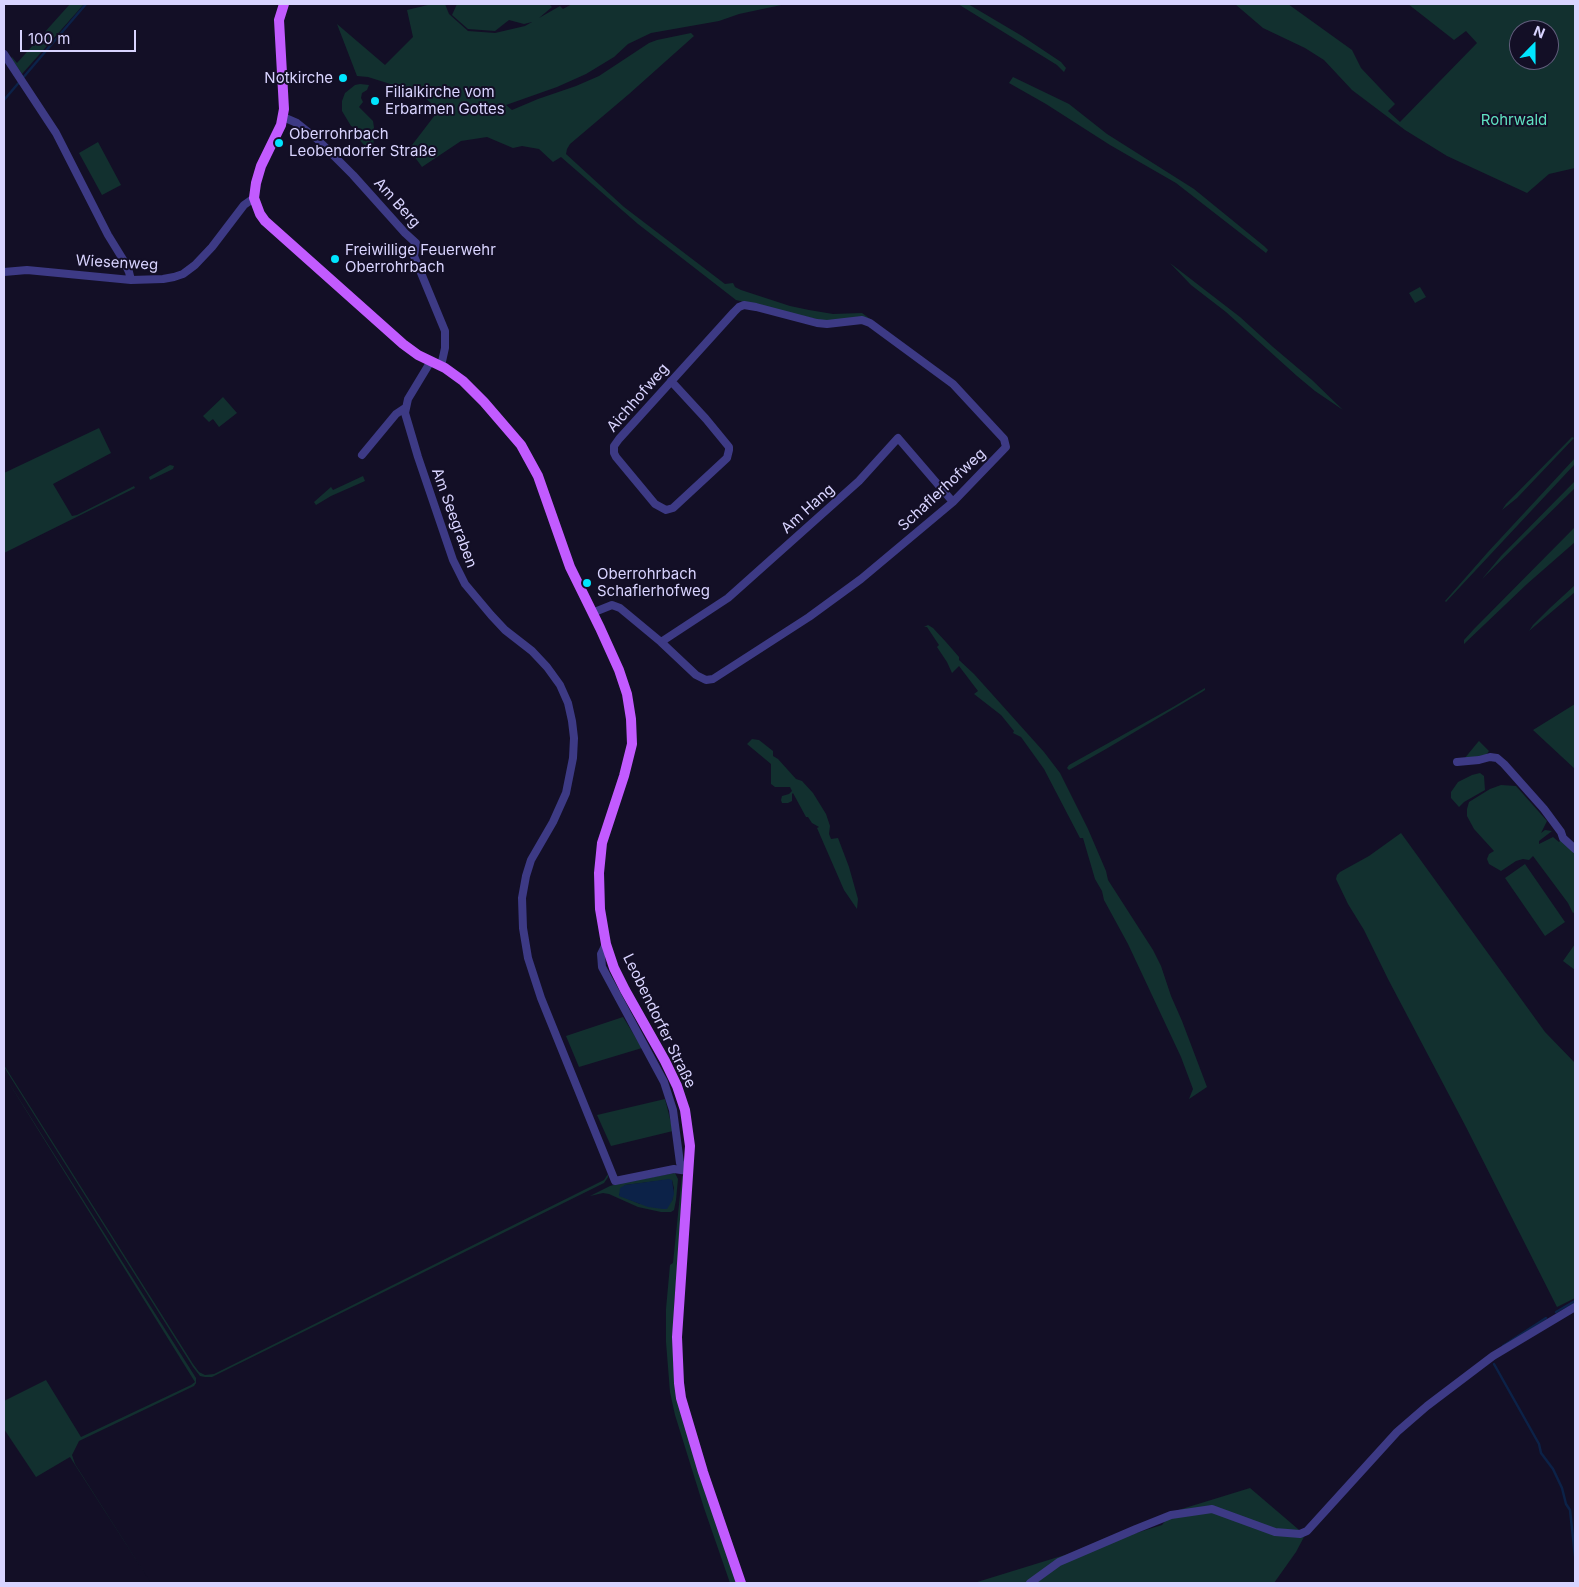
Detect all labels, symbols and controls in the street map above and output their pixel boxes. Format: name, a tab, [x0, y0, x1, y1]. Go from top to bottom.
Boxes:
scale bar	[22, 20, 139, 52]
north arrow	[1509, 20, 1559, 70]
text: N	[1531, 22, 1548, 41]
text: 100 m	[28, 29, 70, 48]
place label: Notkirche	[264, 69, 333, 87]
marker: Notkirche	[337, 72, 349, 84]
place label: Filialkirche vom Erbarmen Gottes	[385, 83, 505, 118]
marker: Filialkirche vom Erbarmen Gottes	[369, 95, 381, 107]
park label: Rohrwald	[1481, 111, 1547, 129]
place label: Oberrohrbach Leobendorfer Straße	[289, 125, 436, 160]
marker: Oberrohrbach Leobendorfer Straße	[273, 137, 285, 149]
street label: Am Berg	[370, 174, 424, 232]
place label: Freiwillige Feuerwehr Oberrohrbach	[345, 241, 496, 276]
street label: Wiesenweg	[75, 252, 159, 274]
marker: Freiwillige Feuerwehr Oberrohrbach	[329, 253, 341, 265]
street label: Aichhofweg	[603, 360, 673, 436]
street label: Schaflerhofweg	[895, 445, 989, 535]
street label: Am Seegraben	[428, 466, 480, 570]
street label: Am Hang	[778, 480, 838, 538]
place label: Oberrohrbach Schaflerhofweg	[597, 565, 710, 600]
marker: Oberrohrbach Schaflerhofweg	[581, 577, 593, 589]
street label: Leobendorfer Straße	[619, 951, 699, 1091]

